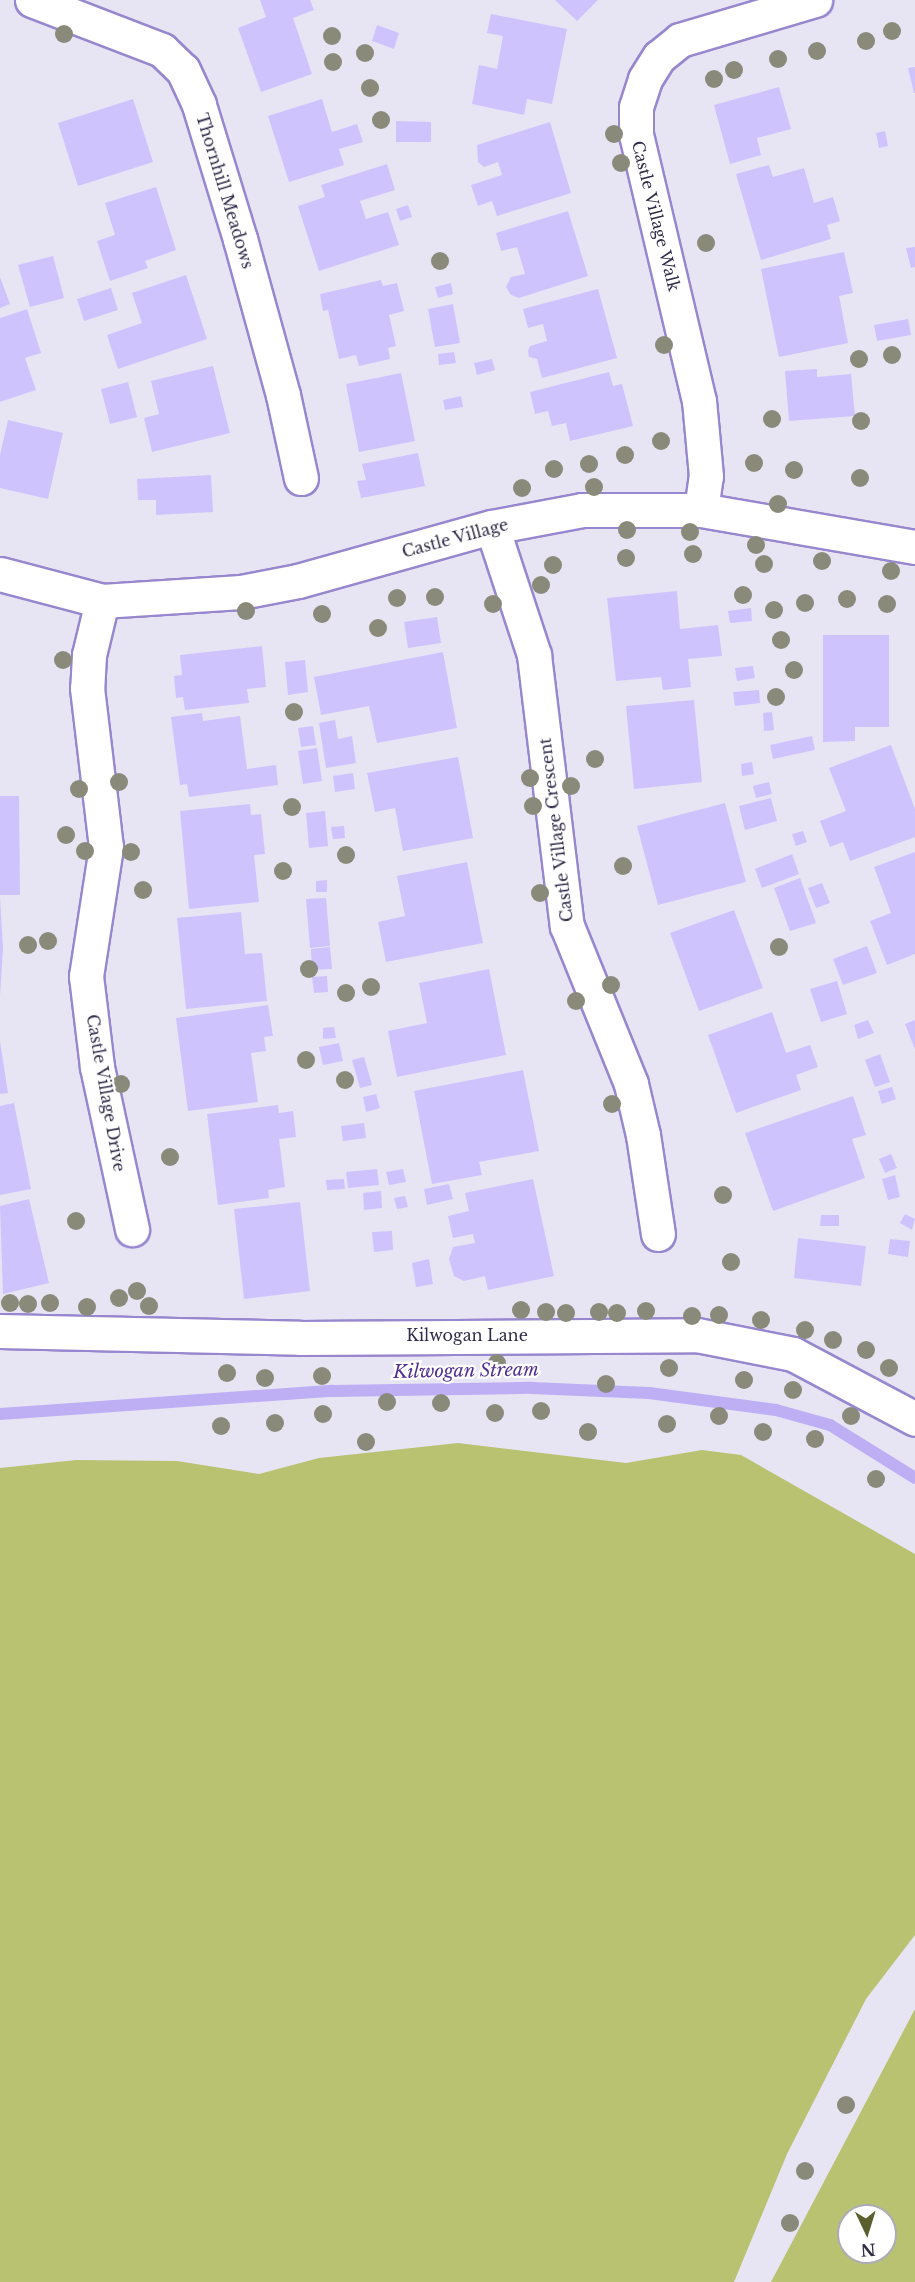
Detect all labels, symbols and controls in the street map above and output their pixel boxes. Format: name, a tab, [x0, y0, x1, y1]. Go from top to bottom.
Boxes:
street label: Thornhill Meadows	[192, 111, 258, 271]
street label: Castle Village Walk	[628, 138, 684, 294]
street label: Castle Village	[400, 515, 510, 561]
street label: Castle Village Crescent	[535, 737, 577, 923]
street label: Castle Village Drive	[83, 1013, 129, 1173]
street label: Kilwogan Lane	[406, 1325, 528, 1345]
water label: Kilwogan Stream	[393, 1359, 539, 1383]
north arrow	[837, 2204, 897, 2264]
text: N	[860, 2239, 876, 2260]

